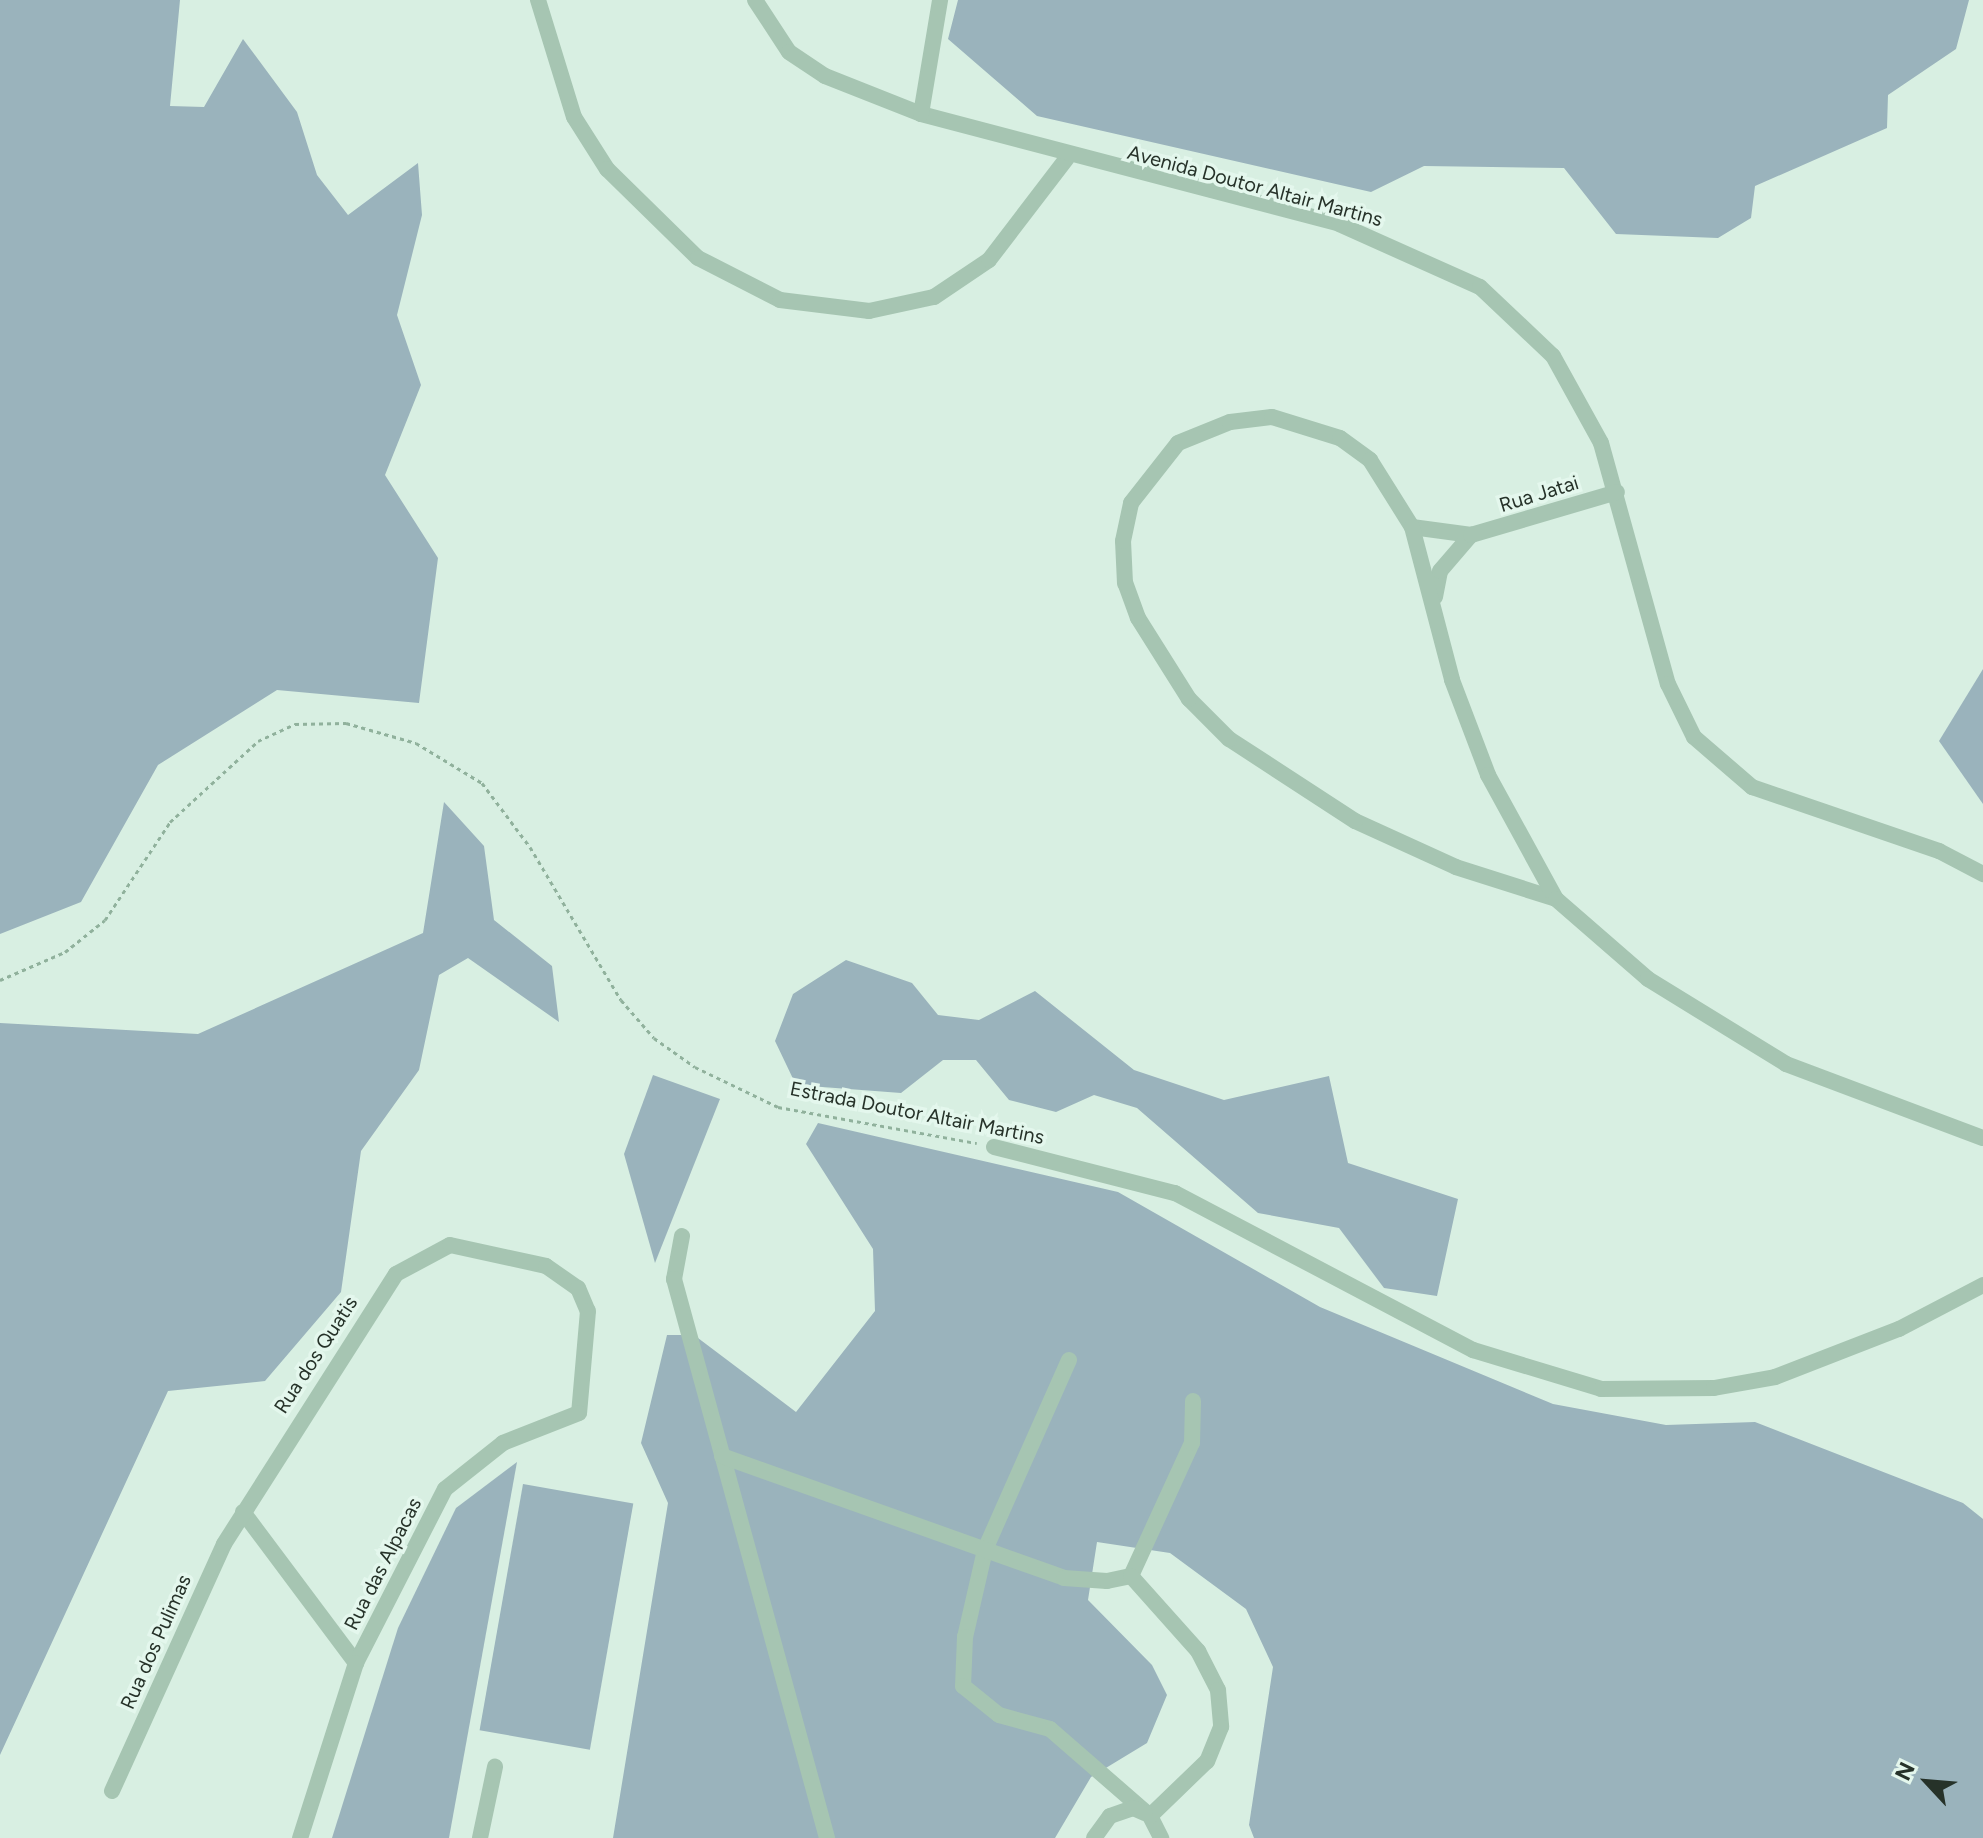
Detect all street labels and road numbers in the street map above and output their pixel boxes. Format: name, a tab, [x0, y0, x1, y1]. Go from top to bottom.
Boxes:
street label: Avenida Doutor Altair Martins	[1125, 140, 1385, 232]
street label: Rua Jatai	[1496, 471, 1582, 517]
street label: Estrada Doutor Altair Martins	[788, 1077, 1046, 1149]
street label: Rua dos Quatis	[269, 1292, 363, 1418]
street label: Rua das Alpacas	[339, 1494, 427, 1634]
street label: Rua dos Pulimas	[116, 1571, 196, 1713]

